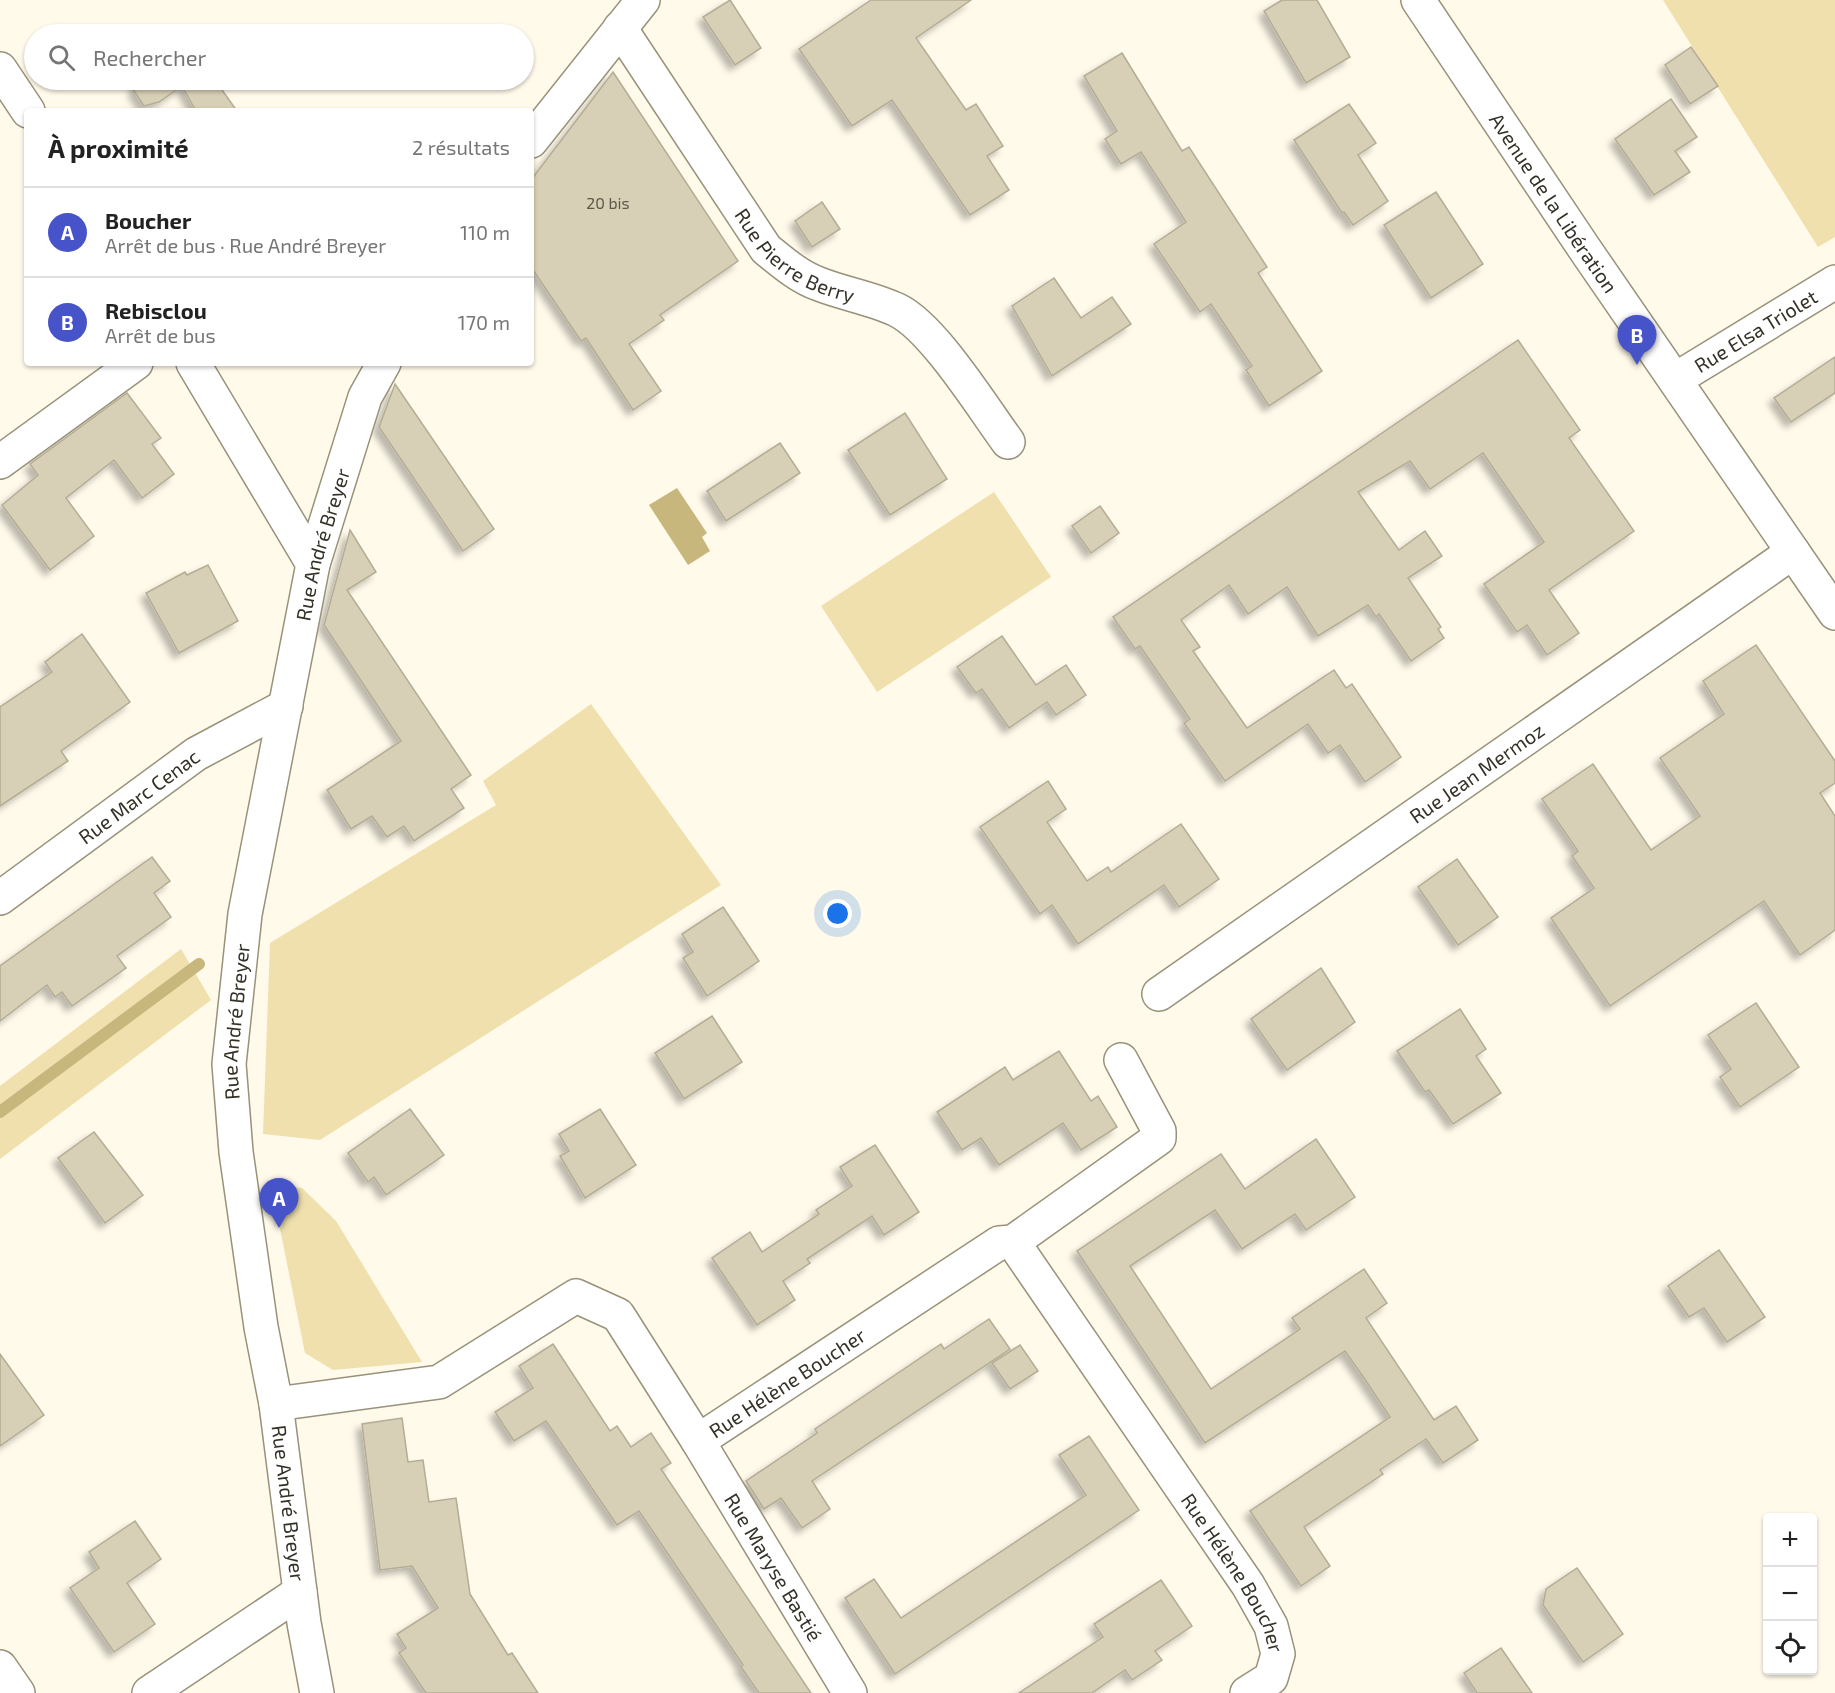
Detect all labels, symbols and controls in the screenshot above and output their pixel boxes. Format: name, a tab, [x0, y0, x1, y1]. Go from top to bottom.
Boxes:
search box	[24, 24, 534, 90]
icon: search	[45, 41, 78, 74]
text: Rechercher	[93, 44, 206, 70]
street label: Avenue de la Libération	[1485, 108, 1623, 297]
text: À proximité	[48, 132, 189, 163]
text: 2 résultats	[412, 135, 510, 159]
house number: 20 bis	[586, 193, 630, 212]
street label: Rue Pierre Berry	[730, 204, 858, 307]
text: Boucher	[105, 207, 191, 233]
text: A	[61, 220, 74, 244]
text: 110 m	[460, 220, 510, 244]
text: Arrêt de bus · Rue André Breyer	[105, 233, 386, 257]
street label: Rue Elsa Triolet	[1689, 284, 1822, 377]
text: Rebisclou	[105, 297, 207, 323]
text: B	[61, 310, 74, 334]
text: 170 m	[458, 310, 510, 334]
pin: B	[1618, 316, 1656, 365]
text: Arrêt de bus	[105, 323, 216, 347]
street label: Rue André Breyer	[290, 465, 354, 623]
street label: Rue Jean Mermoz	[1405, 717, 1548, 828]
street label: Rue Marc Cenac	[73, 744, 204, 848]
your location	[823, 899, 852, 928]
street label: Rue André Breyer	[217, 942, 254, 1101]
pin: A	[260, 1178, 298, 1228]
street label: Rue Hélène Boucher	[704, 1322, 870, 1443]
street label: Rue André Breyer	[268, 1424, 310, 1582]
street label: Rue Maryse Bastié	[720, 1489, 828, 1645]
street label: Rue Hélène Boucher	[1177, 1489, 1289, 1654]
map controls	[1763, 1513, 1817, 1675]
button: +	[1763, 1513, 1817, 1567]
button: −	[1763, 1567, 1817, 1621]
button: locate	[1763, 1621, 1817, 1675]

